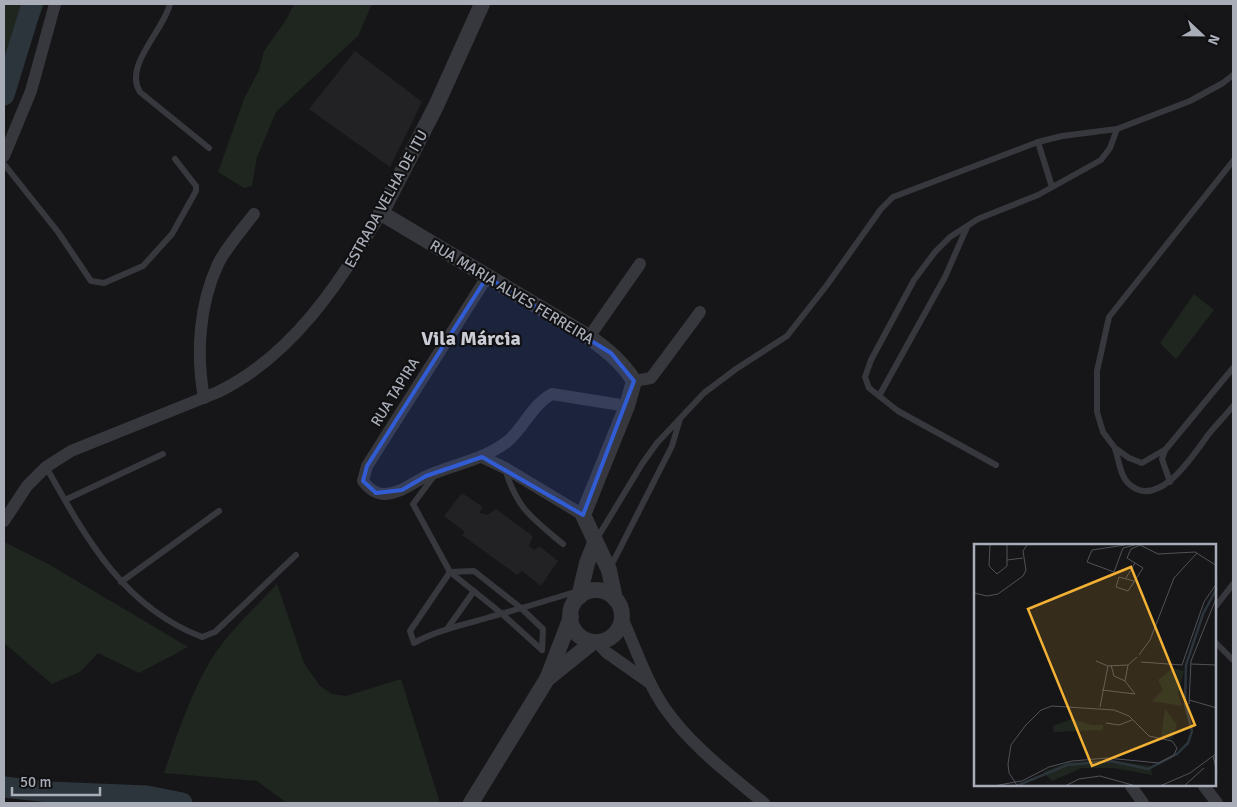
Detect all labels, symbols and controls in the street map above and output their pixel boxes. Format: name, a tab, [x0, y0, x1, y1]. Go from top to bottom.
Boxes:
north arrow	[1177, 10, 1227, 60]
text: N	[1204, 32, 1223, 47]
street label: ESTRADA VELHA DE ITU	[341, 127, 431, 271]
street label: RUA MARIA ALVES FERREIRA	[427, 236, 597, 348]
district label: Vila Márcia	[421, 326, 521, 351]
street label: RUA TAPIRA	[367, 354, 423, 430]
inset map	[974, 544, 1217, 787]
scale bar	[12, 764, 100, 796]
text: 50 m	[20, 773, 51, 791]

